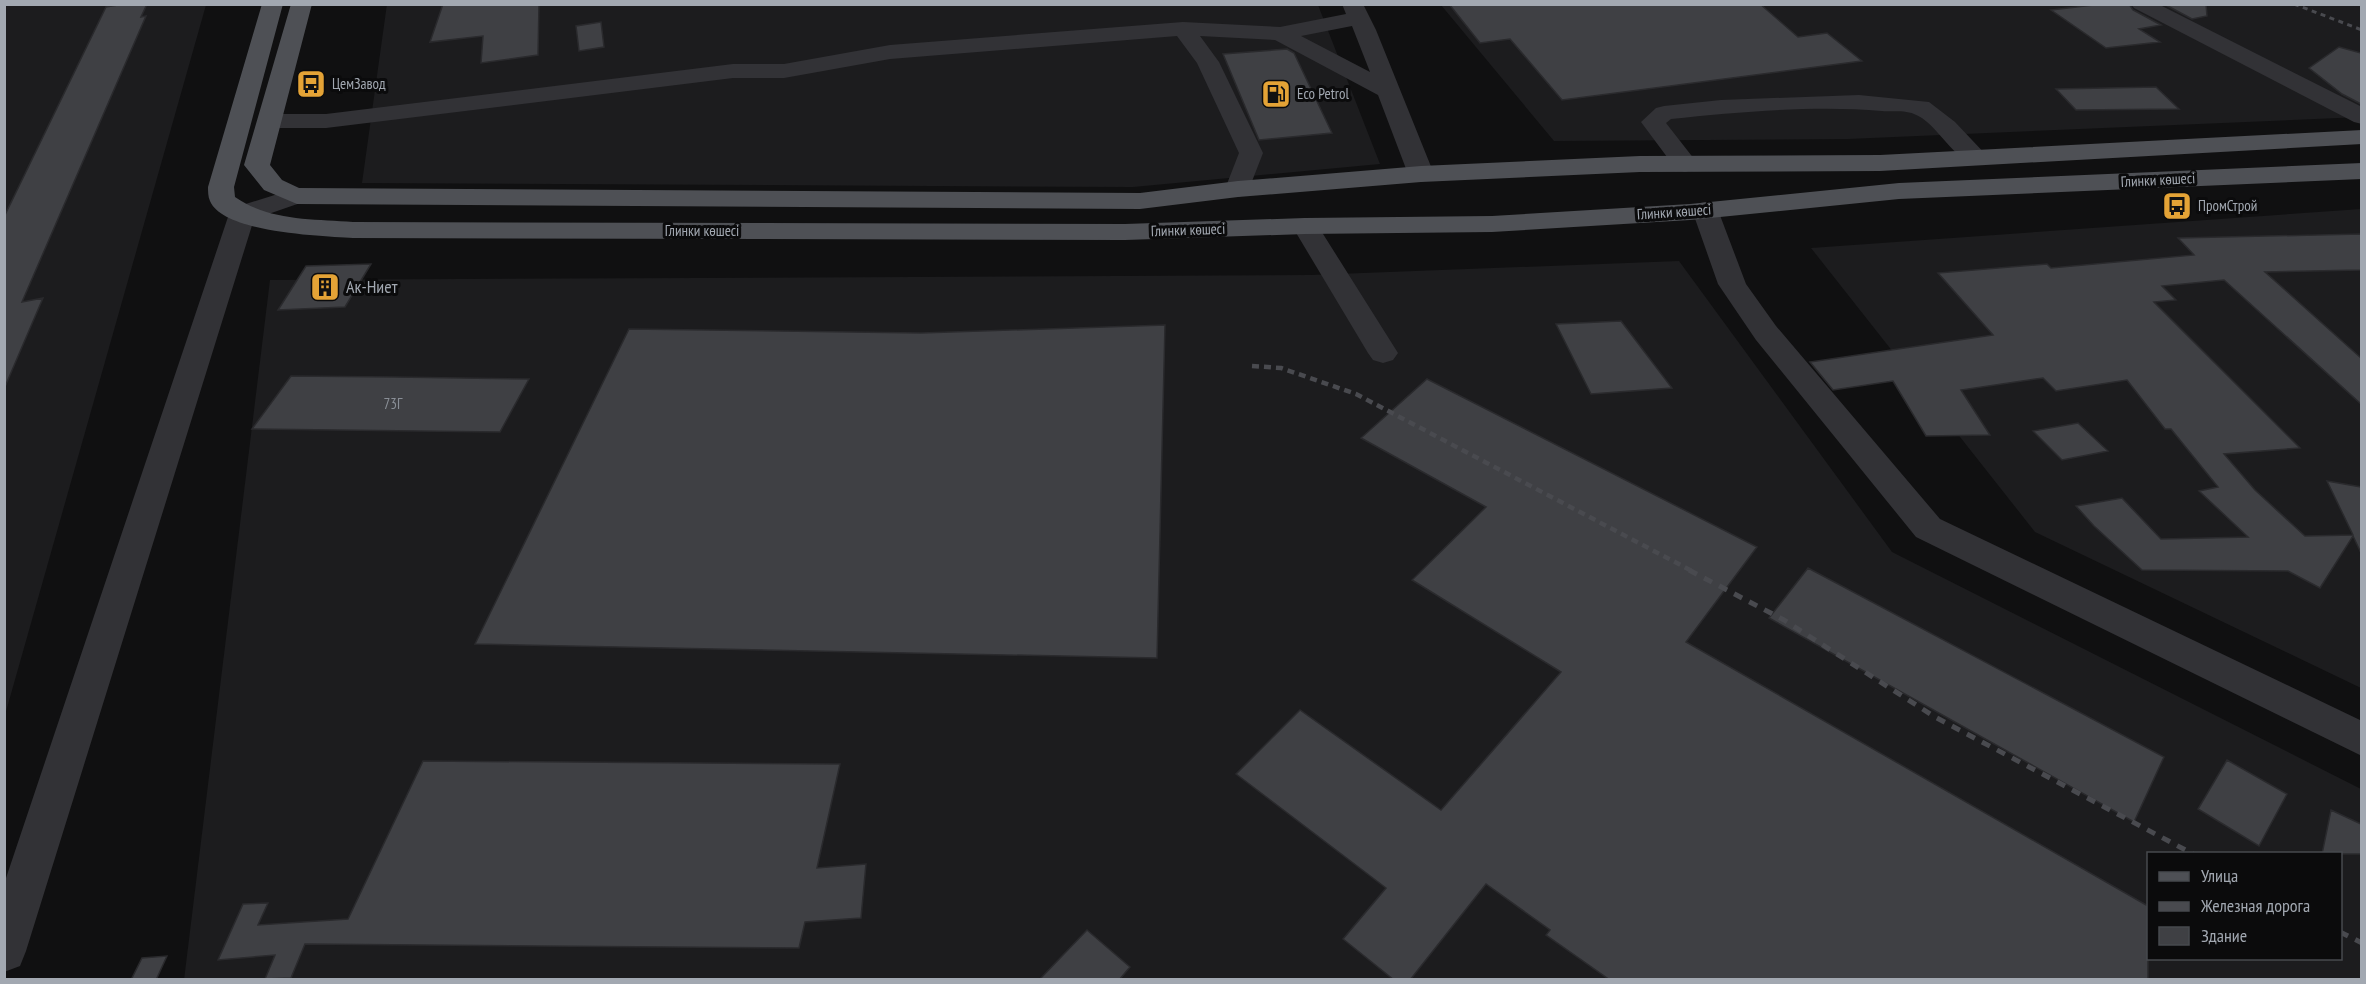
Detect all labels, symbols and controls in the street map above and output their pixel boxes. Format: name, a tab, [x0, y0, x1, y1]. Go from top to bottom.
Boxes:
bus stop icon: ЦемЗавод	[295, 68, 327, 100]
place label: ЦемЗавод	[332, 74, 386, 93]
fuel station icon: Eco Petrol	[1260, 78, 1292, 110]
place label: Eco Petrol	[1297, 84, 1349, 103]
street label: Глинки көшесі	[2120, 168, 2196, 191]
bus stop icon: ПромСтрой	[2161, 190, 2193, 222]
place label: ПромСтрой	[2198, 196, 2257, 215]
street label: Глинки көшесі	[1636, 199, 1712, 224]
street label: Глинки көшесі	[1150, 219, 1226, 240]
street label: Глинки көшесі	[665, 221, 739, 240]
building icon: Ак-Ниет	[309, 271, 341, 303]
place label: Ак-Ниет	[346, 275, 398, 298]
house number: 73Г	[384, 394, 403, 413]
legend	[2147, 852, 2342, 960]
text: Улица	[2201, 864, 2238, 887]
text: Железная дорога	[2200, 894, 2310, 917]
text: Здание	[2201, 924, 2247, 947]

